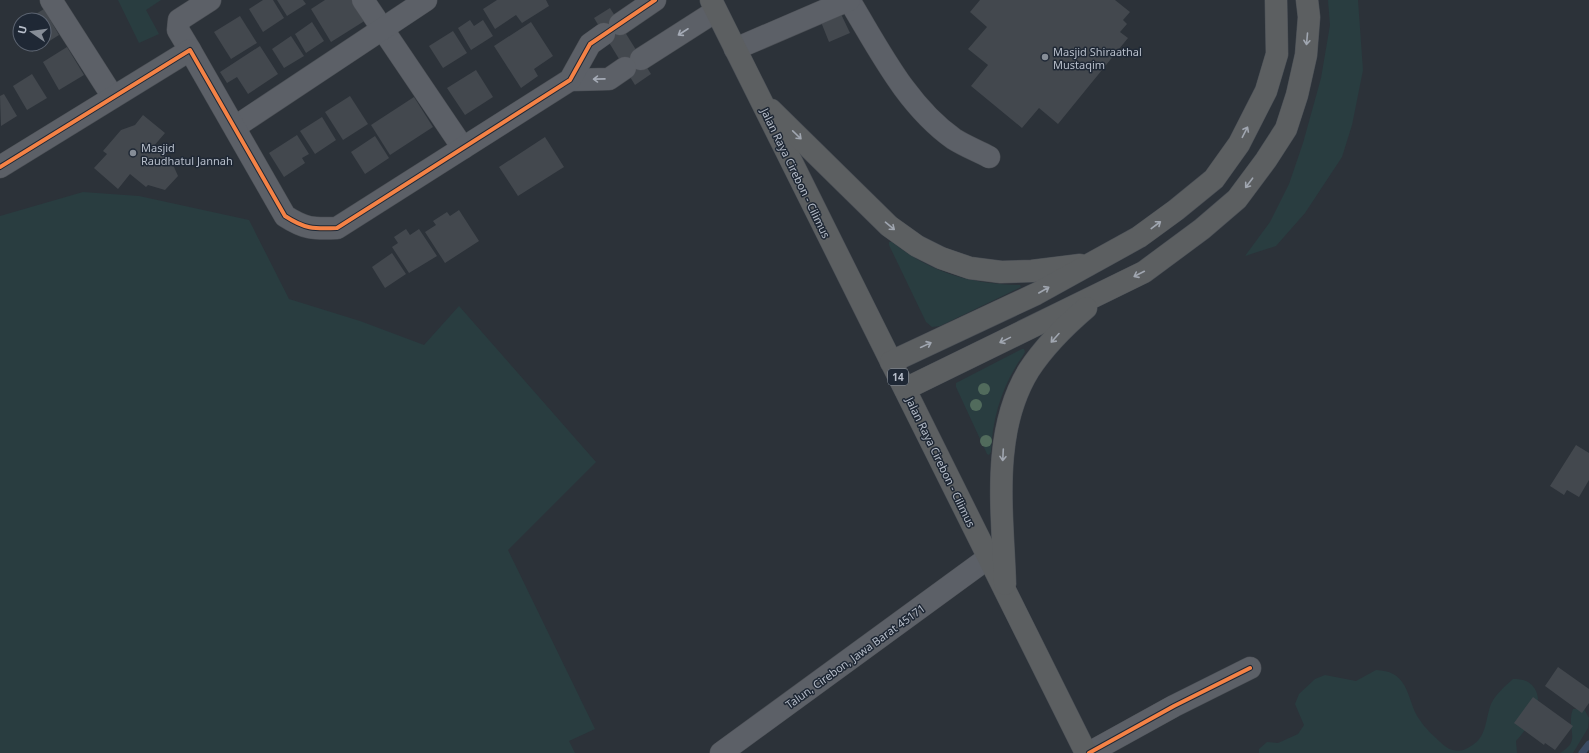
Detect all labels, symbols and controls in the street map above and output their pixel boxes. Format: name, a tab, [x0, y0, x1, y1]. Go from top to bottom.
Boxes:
north arrow	[12, 12, 52, 52]
text: U	[14, 24, 30, 35]
one-way arrow	[678, 28, 689, 36]
one-way arrow	[1304, 32, 1311, 45]
place label: Masjid Shiraathal Mustaqim	[1053, 44, 1142, 72]
marker: Masjid Shiraathal Mustaqim	[1040, 52, 1050, 62]
one-way arrow	[593, 75, 606, 83]
street label: Jalan Raya Cirebon - Cilimus	[757, 105, 834, 241]
one-way arrow	[1242, 126, 1249, 138]
one-way arrow	[792, 130, 802, 140]
place label: Masjid Raudhatul Jannah	[141, 140, 233, 168]
marker: Masjid Raudhatul Jannah	[128, 148, 138, 158]
one-way arrow	[1245, 177, 1253, 188]
one-way arrow	[884, 221, 895, 230]
one-way arrow	[1150, 221, 1161, 229]
one-way arrow	[1133, 271, 1145, 278]
one-way arrow	[1038, 285, 1050, 293]
one-way arrow	[1050, 333, 1059, 344]
one-way arrow	[999, 337, 1011, 344]
one-way arrow	[920, 341, 932, 348]
road number: 14	[888, 369, 908, 385]
street label: Jalan Raya Cirebon - Cilimus	[902, 394, 979, 530]
one-way arrow	[1000, 448, 1007, 461]
street label: Talun, Cirebon, Jawa Barat 45171	[782, 600, 928, 712]

